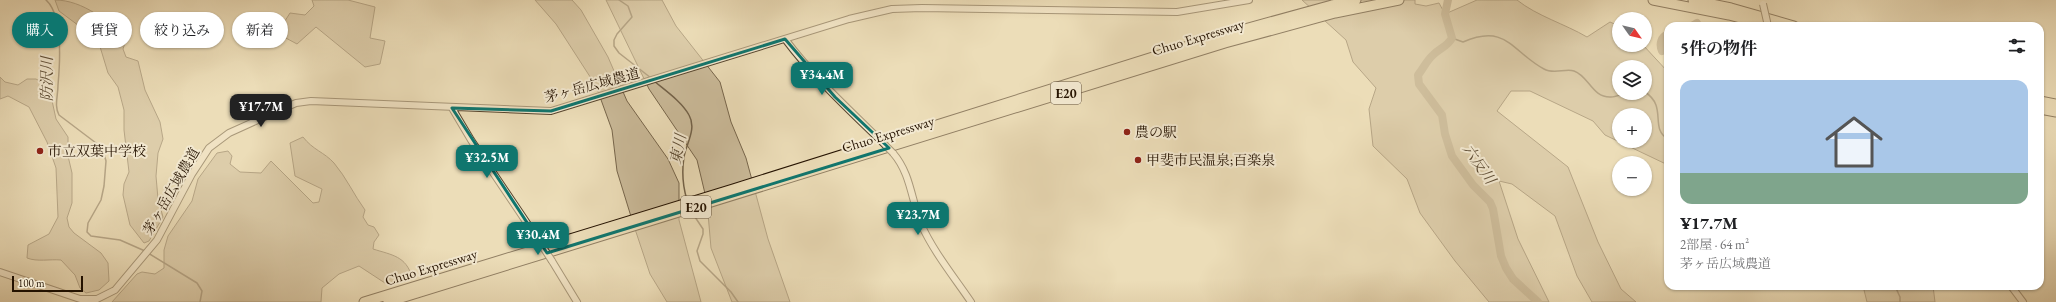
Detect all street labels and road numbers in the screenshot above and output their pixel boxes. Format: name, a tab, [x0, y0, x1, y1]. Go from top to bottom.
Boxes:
street label: Chuo Expressway	[1150, 14, 1247, 60]
street label: 茅ヶ岳広域農道	[542, 64, 642, 106]
road number: E20	[1051, 82, 1081, 104]
street label: Chuo Expressway	[840, 111, 937, 157]
street label: 茅ヶ岳広域農道	[139, 144, 203, 238]
road number: E20	[681, 196, 711, 218]
street label: Chuo Expressway	[383, 244, 480, 290]

